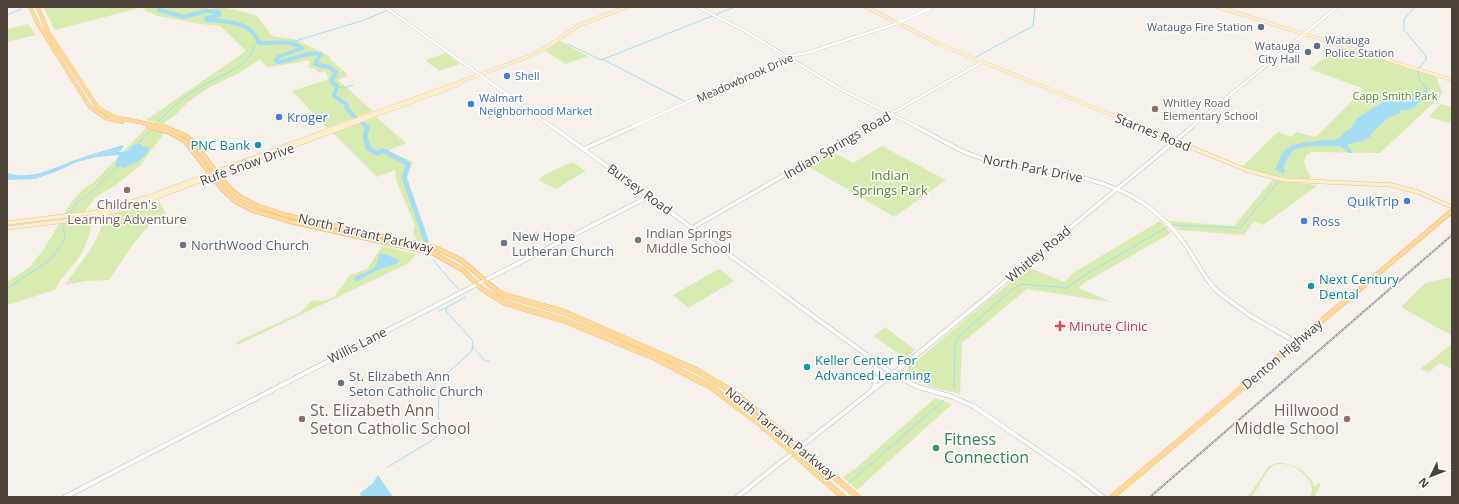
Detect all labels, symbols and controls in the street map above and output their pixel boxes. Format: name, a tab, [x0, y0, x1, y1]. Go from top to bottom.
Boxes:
place label: Watauga Fire Station	[1147, 19, 1253, 34]
marker: Watauga Fire Station	[1256, 22, 1266, 32]
place label: Watauga Police Station	[1325, 32, 1394, 60]
place label: Watauga City Hall	[1255, 38, 1300, 66]
marker: Watauga Police Station	[1312, 41, 1322, 51]
marker: Watauga City Hall	[1303, 47, 1313, 57]
street label: Meadowbrook Drive	[694, 50, 795, 106]
place label: Shell	[515, 68, 540, 83]
marker: Shell	[502, 71, 512, 81]
park label: Capp Smith Park	[1353, 88, 1438, 103]
place label: Walmart Neighborhood Market	[479, 90, 593, 118]
place label: Whitley Road Elementary School	[1163, 95, 1258, 123]
marker: Walmart Neighborhood Market	[466, 99, 476, 109]
marker: Whitley Road Elementary School	[1150, 104, 1160, 114]
street label: Indian Springs Road	[780, 107, 894, 183]
place label: Kroger	[287, 108, 328, 126]
street label: Starnes Road	[1112, 109, 1194, 155]
marker: Kroger	[274, 112, 284, 122]
place label: PNC Bank	[190, 136, 250, 154]
street label: Rufe Snow Drive	[197, 139, 297, 189]
marker: PNC Bank	[253, 140, 263, 150]
street label: North Park Drive	[982, 150, 1084, 186]
street label: Bursey Road	[604, 159, 676, 219]
park label: Indian Springs Park	[852, 166, 928, 199]
marker: Children's Learning Adventure	[122, 185, 132, 195]
place label: QuikTrip	[1347, 192, 1399, 210]
place label: Children's Learning Adventure	[67, 195, 187, 228]
marker: QuikTrip	[1402, 196, 1412, 206]
street label: North Tarrant Parkway	[297, 209, 436, 257]
place label: Ross	[1312, 212, 1340, 230]
marker: Ross	[1299, 216, 1309, 226]
street label: Whitley Road	[1002, 222, 1074, 286]
place label: Indian Springs Middle School	[646, 224, 732, 257]
place label: New Hope Lutheran Church	[512, 227, 614, 260]
marker: Indian Springs Middle School	[633, 235, 643, 245]
place label: NorthWood Church	[191, 236, 309, 254]
marker: New Hope Lutheran Church	[499, 238, 509, 248]
marker: NorthWood Church	[178, 240, 188, 250]
place label: Next Century Dental	[1319, 270, 1399, 303]
marker: Next Century Dental	[1306, 281, 1316, 291]
street label: Denton Highway	[1238, 315, 1327, 393]
place label: Minute Clinic	[1069, 317, 1147, 335]
marker: Minute Clinic	[1054, 320, 1066, 332]
street label: Willis Lane	[324, 322, 390, 368]
place label: Keller Center For Advanced Learning	[815, 351, 931, 384]
marker: Keller Center For Advanced Learning	[802, 362, 812, 372]
place label: St. Elizabeth Ann Seton Catholic Church	[349, 367, 483, 400]
marker: St. Elizabeth Ann Seton Catholic Church	[336, 378, 346, 388]
street label: North Tarrant Parkway	[722, 383, 841, 484]
place label: St. Elizabeth Ann Seton Catholic School	[310, 399, 471, 439]
place label: Hillwood Middle School	[1234, 399, 1339, 439]
marker: St. Elizabeth Ann Seton Catholic School	[297, 414, 307, 424]
marker: Hillwood Middle School	[1342, 414, 1352, 424]
place label: Fitness Connection	[944, 428, 1029, 468]
marker: Fitness Connection	[931, 443, 941, 453]
north arrow	[1411, 456, 1451, 496]
text: N	[1415, 475, 1432, 492]

